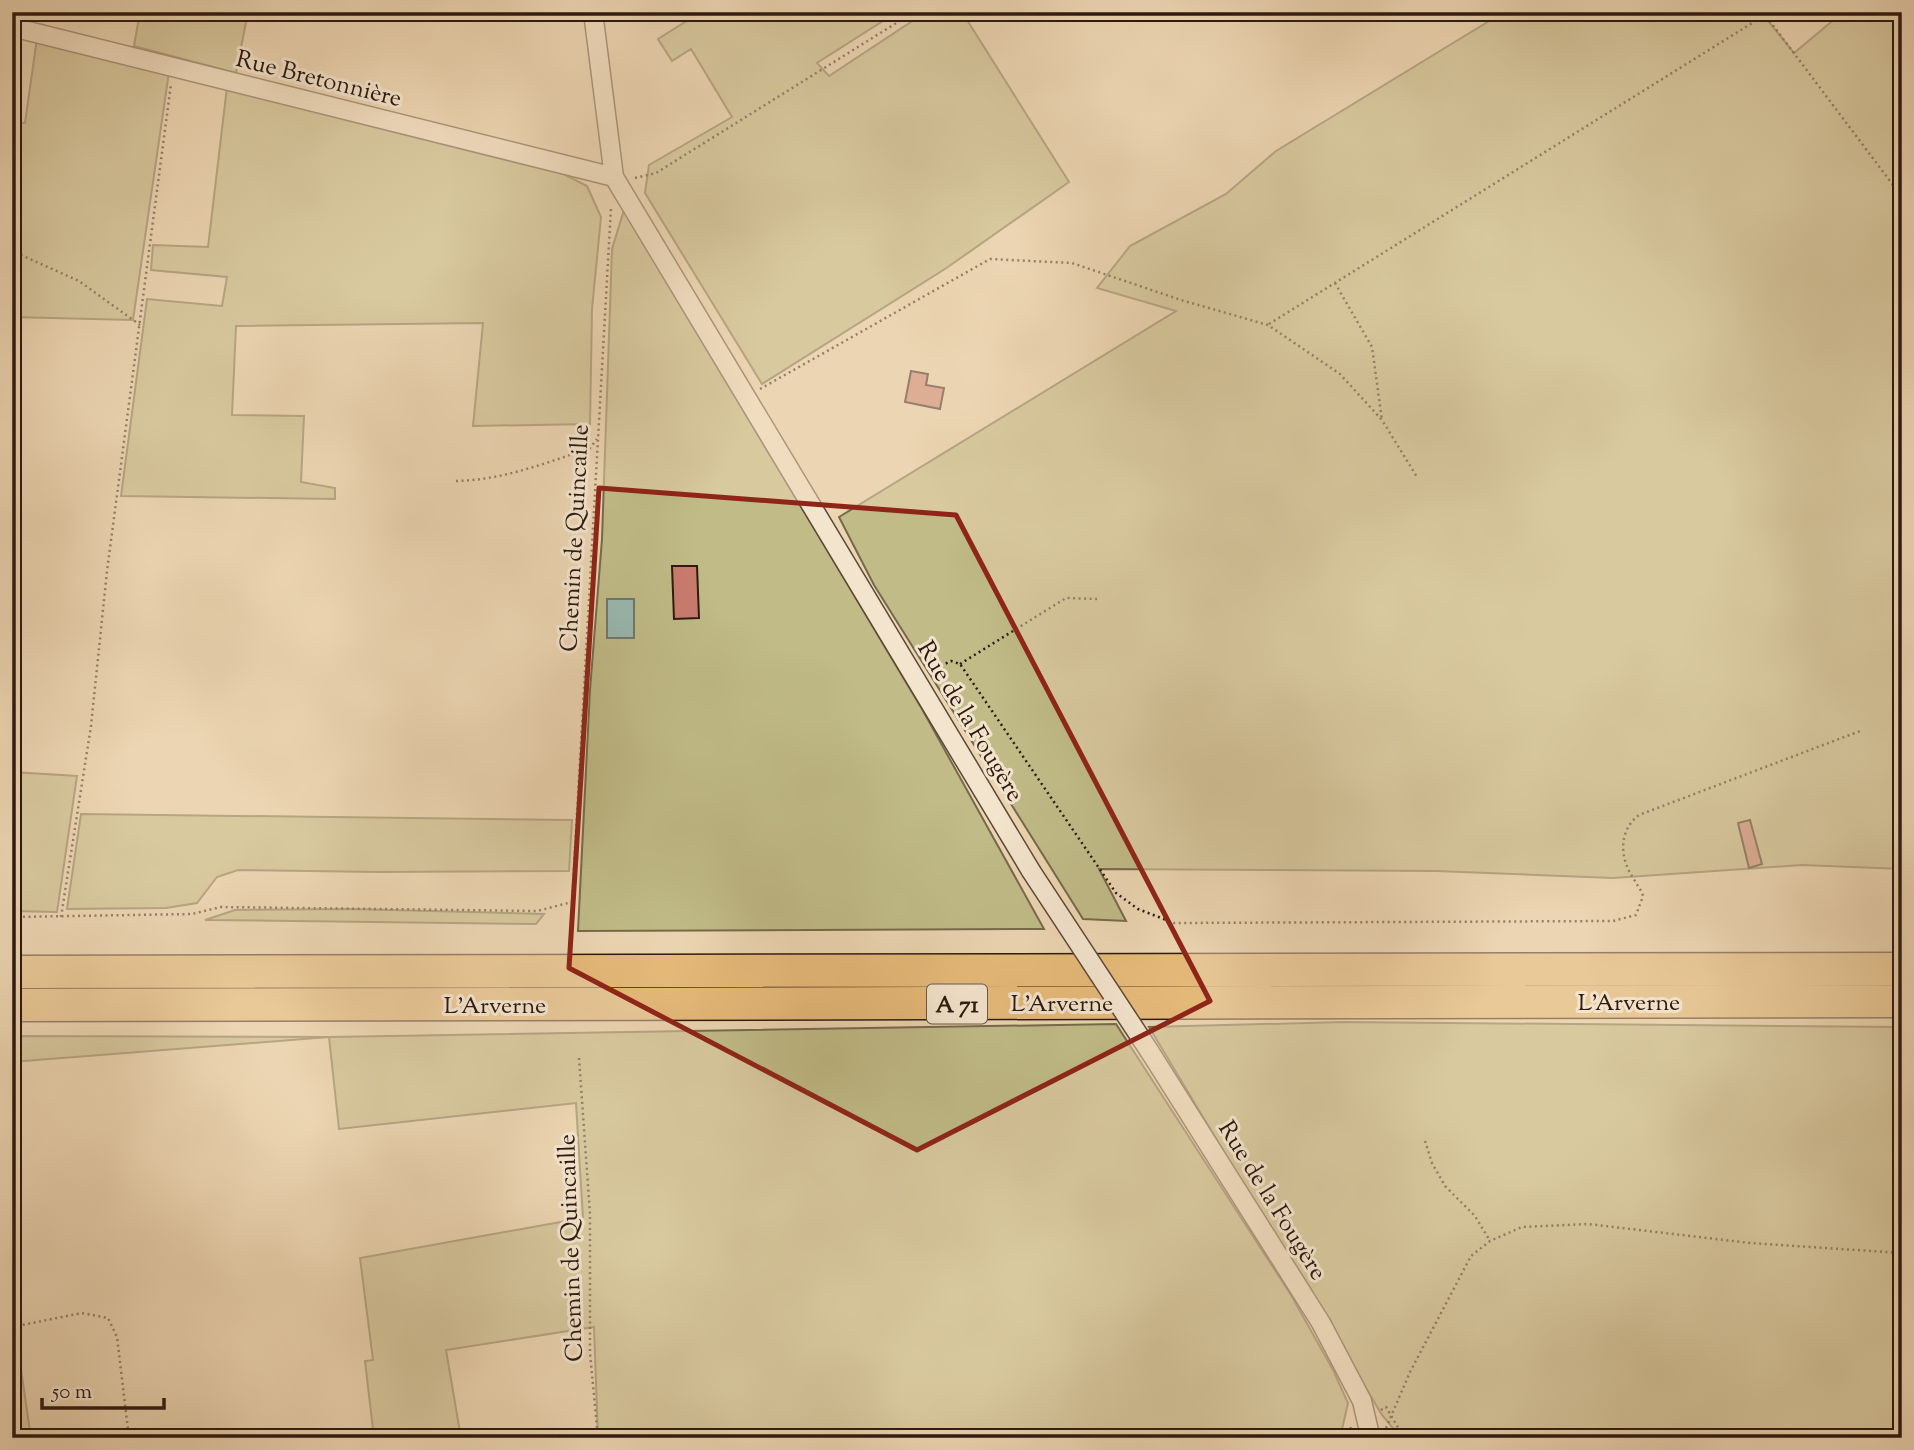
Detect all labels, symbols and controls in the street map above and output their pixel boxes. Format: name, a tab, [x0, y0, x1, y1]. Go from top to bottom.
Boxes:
street label: Rue Bretonnière	[232, 43, 405, 117]
street label: Chemin de Quincaille	[553, 423, 599, 653]
street label: Rue de la Fougère	[908, 635, 1031, 809]
road number: A 71	[927, 984, 987, 1023]
street label: L'Arverne	[1578, 987, 1680, 1021]
street label: L'Arverne	[1011, 988, 1113, 1022]
street label: L'Arverne	[444, 990, 546, 1024]
street label: Rue de la Fougère	[1209, 1115, 1334, 1287]
street label: Chemin de Quincaille	[551, 1134, 593, 1362]
scale bar	[42, 1366, 164, 1410]
text: 50 m	[51, 1378, 92, 1408]

